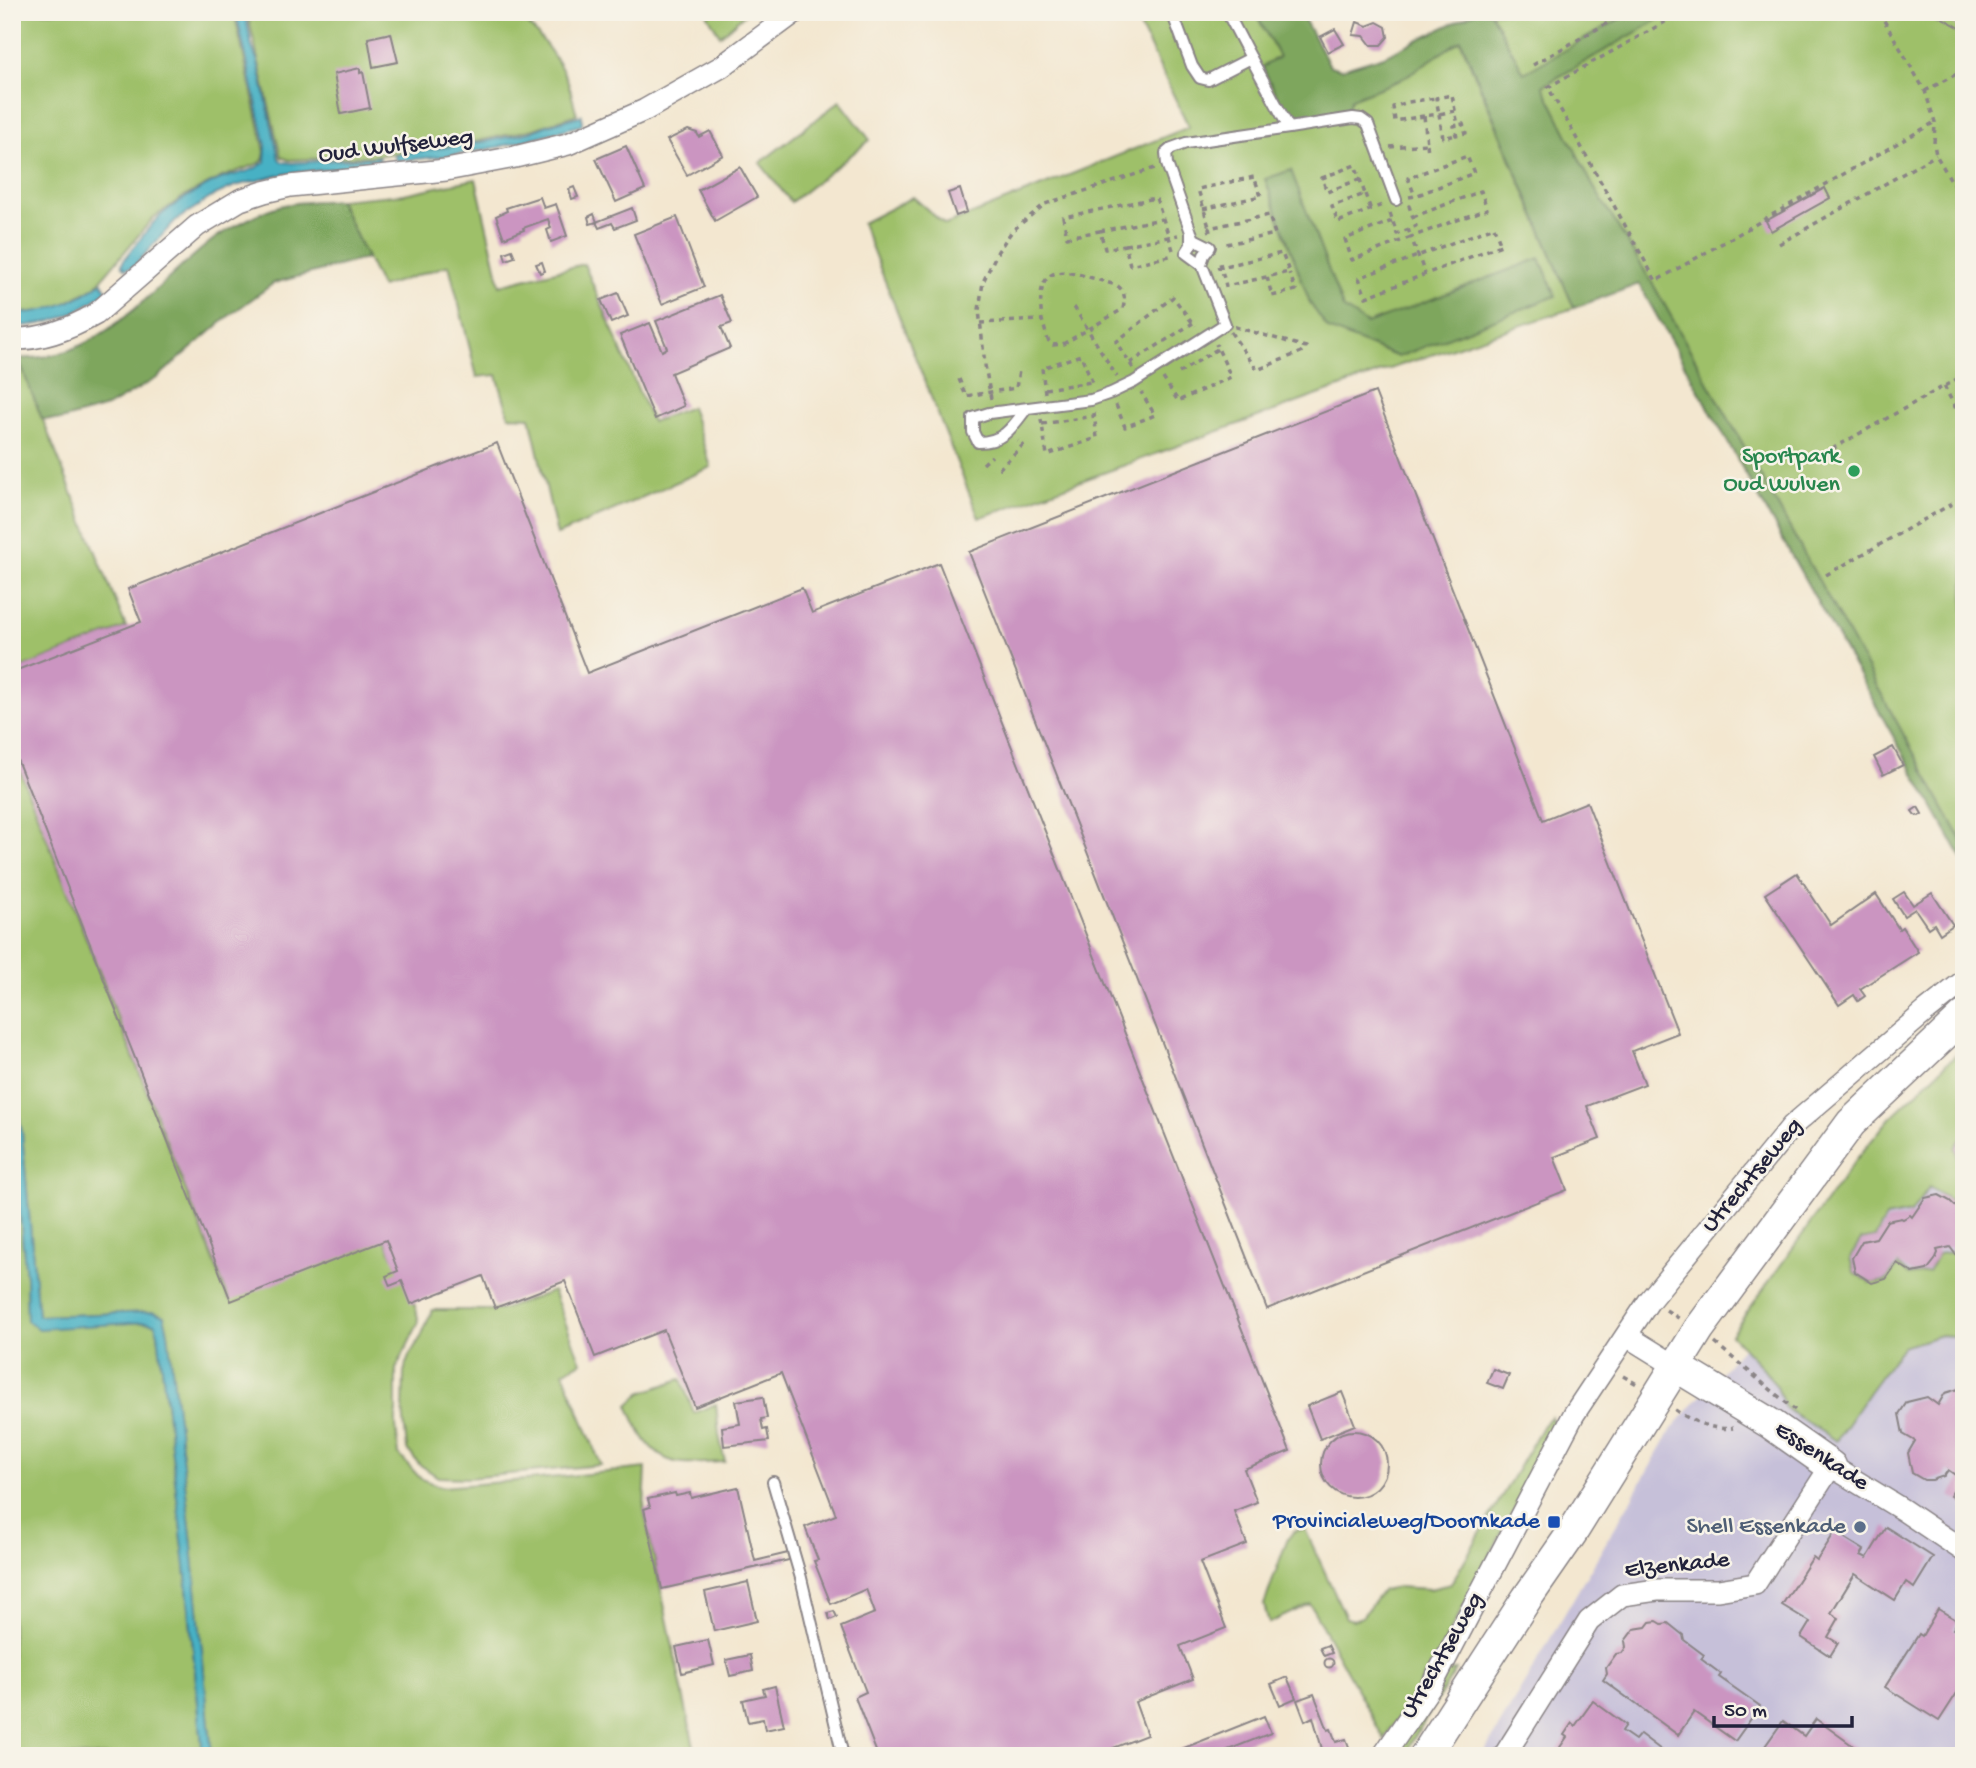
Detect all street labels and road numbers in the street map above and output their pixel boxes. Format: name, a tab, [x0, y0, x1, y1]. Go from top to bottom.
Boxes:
street label: Oud Wulfseweg	[317, 123, 475, 171]
street label: Utrechtseweg	[1697, 1113, 1809, 1239]
street label: Essenkade	[1768, 1416, 1874, 1499]
street label: Elzenkade	[1623, 1546, 1731, 1586]
street label: Utrechtseweg	[1395, 1588, 1491, 1724]

